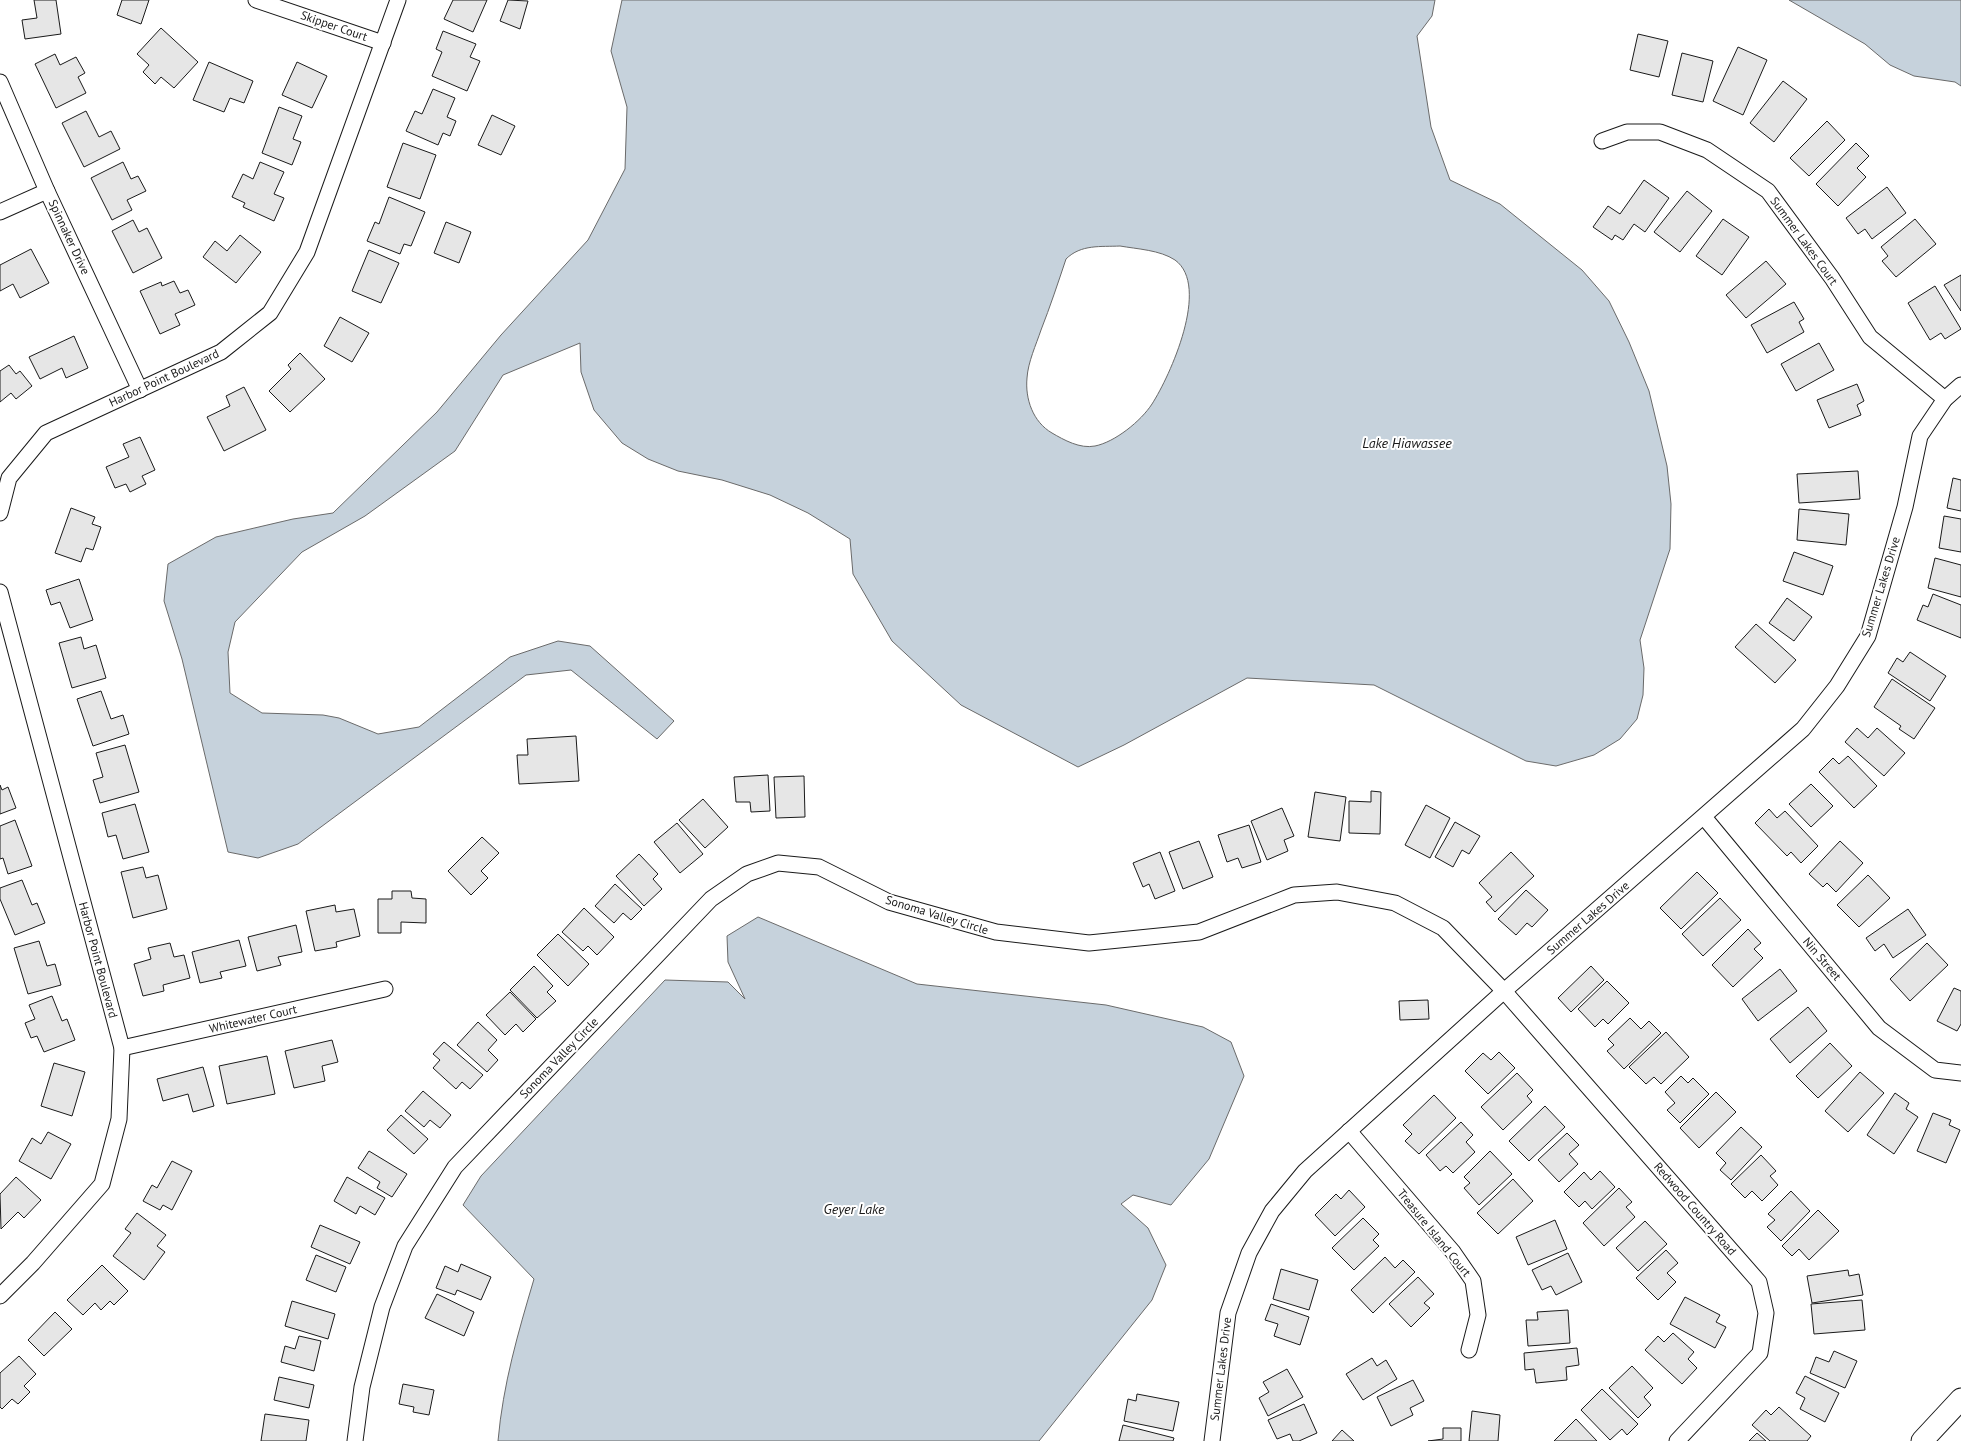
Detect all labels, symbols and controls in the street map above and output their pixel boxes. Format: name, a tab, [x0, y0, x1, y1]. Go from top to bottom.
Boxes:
street label: Skipper Court	[299, 7, 369, 44]
street label: Summer Lakes Court	[1767, 194, 1841, 288]
street label: Spinnaker Drive	[46, 197, 93, 277]
street label: Harbor Point Boulevard	[106, 345, 221, 410]
water label: Lake Hiawassee	[1362, 434, 1452, 452]
street label: Summer Lakes Drive	[1858, 535, 1903, 639]
street label: Summer Lakes Drive	[1543, 878, 1632, 958]
street label: Sonoma Valley Circle	[884, 892, 990, 937]
street label: Harbor Point Boulevard	[76, 900, 121, 1020]
street label: Nin Street	[1800, 934, 1845, 983]
street label: Whitewater Court	[208, 1001, 298, 1036]
street label: Sonoma Valley Circle	[516, 1014, 601, 1101]
street label: Redwood Country Road	[1651, 1159, 1740, 1258]
street label: Treasure Island Court	[1394, 1186, 1474, 1280]
water label: Geyer Lake	[824, 1200, 885, 1218]
street label: Summer Lakes Drive	[1207, 1316, 1234, 1422]

